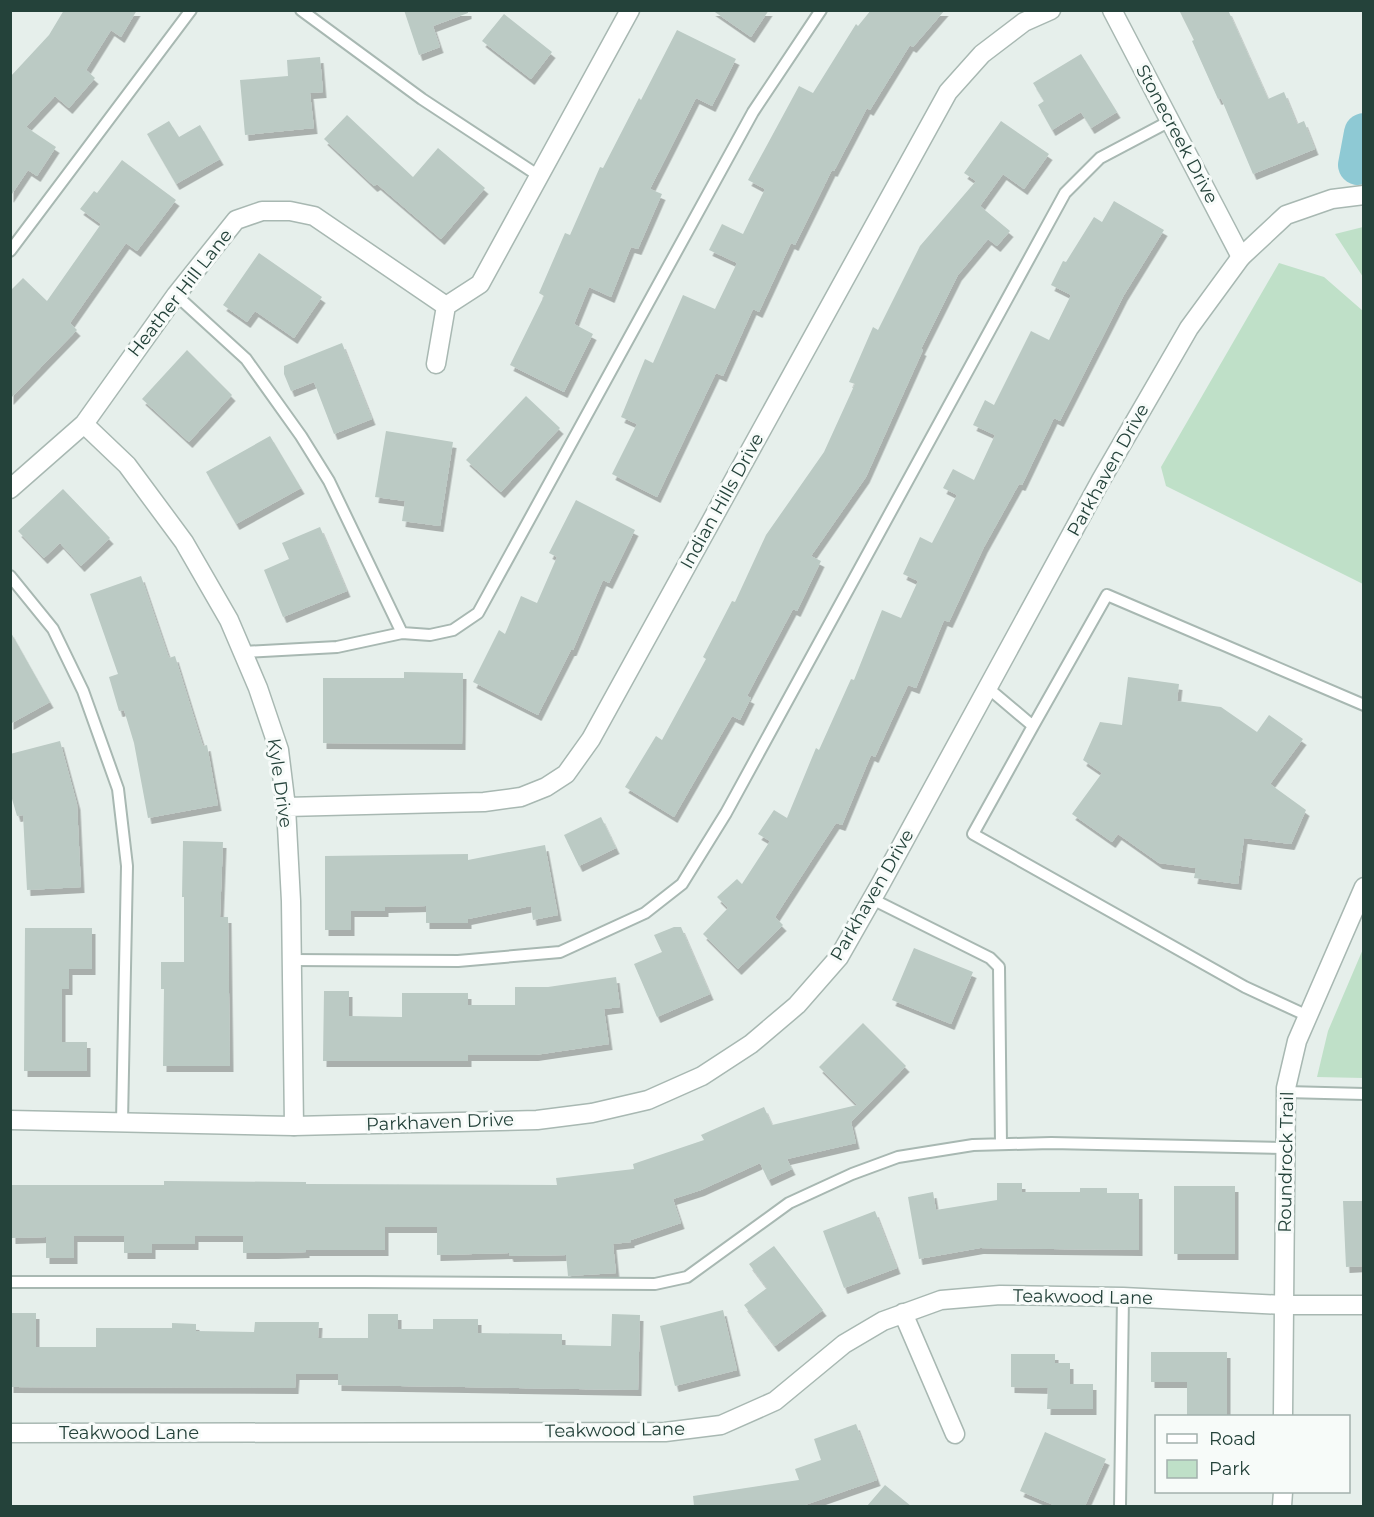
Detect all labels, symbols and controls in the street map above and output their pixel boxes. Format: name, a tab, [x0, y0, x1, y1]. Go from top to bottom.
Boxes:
street label: Stonecreek Drive	[1131, 61, 1223, 207]
street label: Heather Hill Lane	[123, 225, 237, 361]
street label: Parkhaven Drive	[1062, 400, 1154, 540]
street label: Indian Hills Drive	[676, 429, 769, 573]
street label: Kyle Drive	[263, 737, 297, 829]
street label: Parkhaven Drive	[825, 825, 919, 965]
street label: Roundrock Trail	[1274, 1091, 1298, 1233]
street label: Parkhaven Drive	[366, 1108, 515, 1136]
street label: Teakwood Lane	[1013, 1285, 1153, 1309]
legend	[1155, 1415, 1350, 1493]
street label: Teakwood Lane	[545, 1418, 685, 1442]
street label: Teakwood Lane	[59, 1422, 199, 1444]
text: Road	[1209, 1428, 1256, 1450]
text: Park	[1209, 1458, 1250, 1480]

